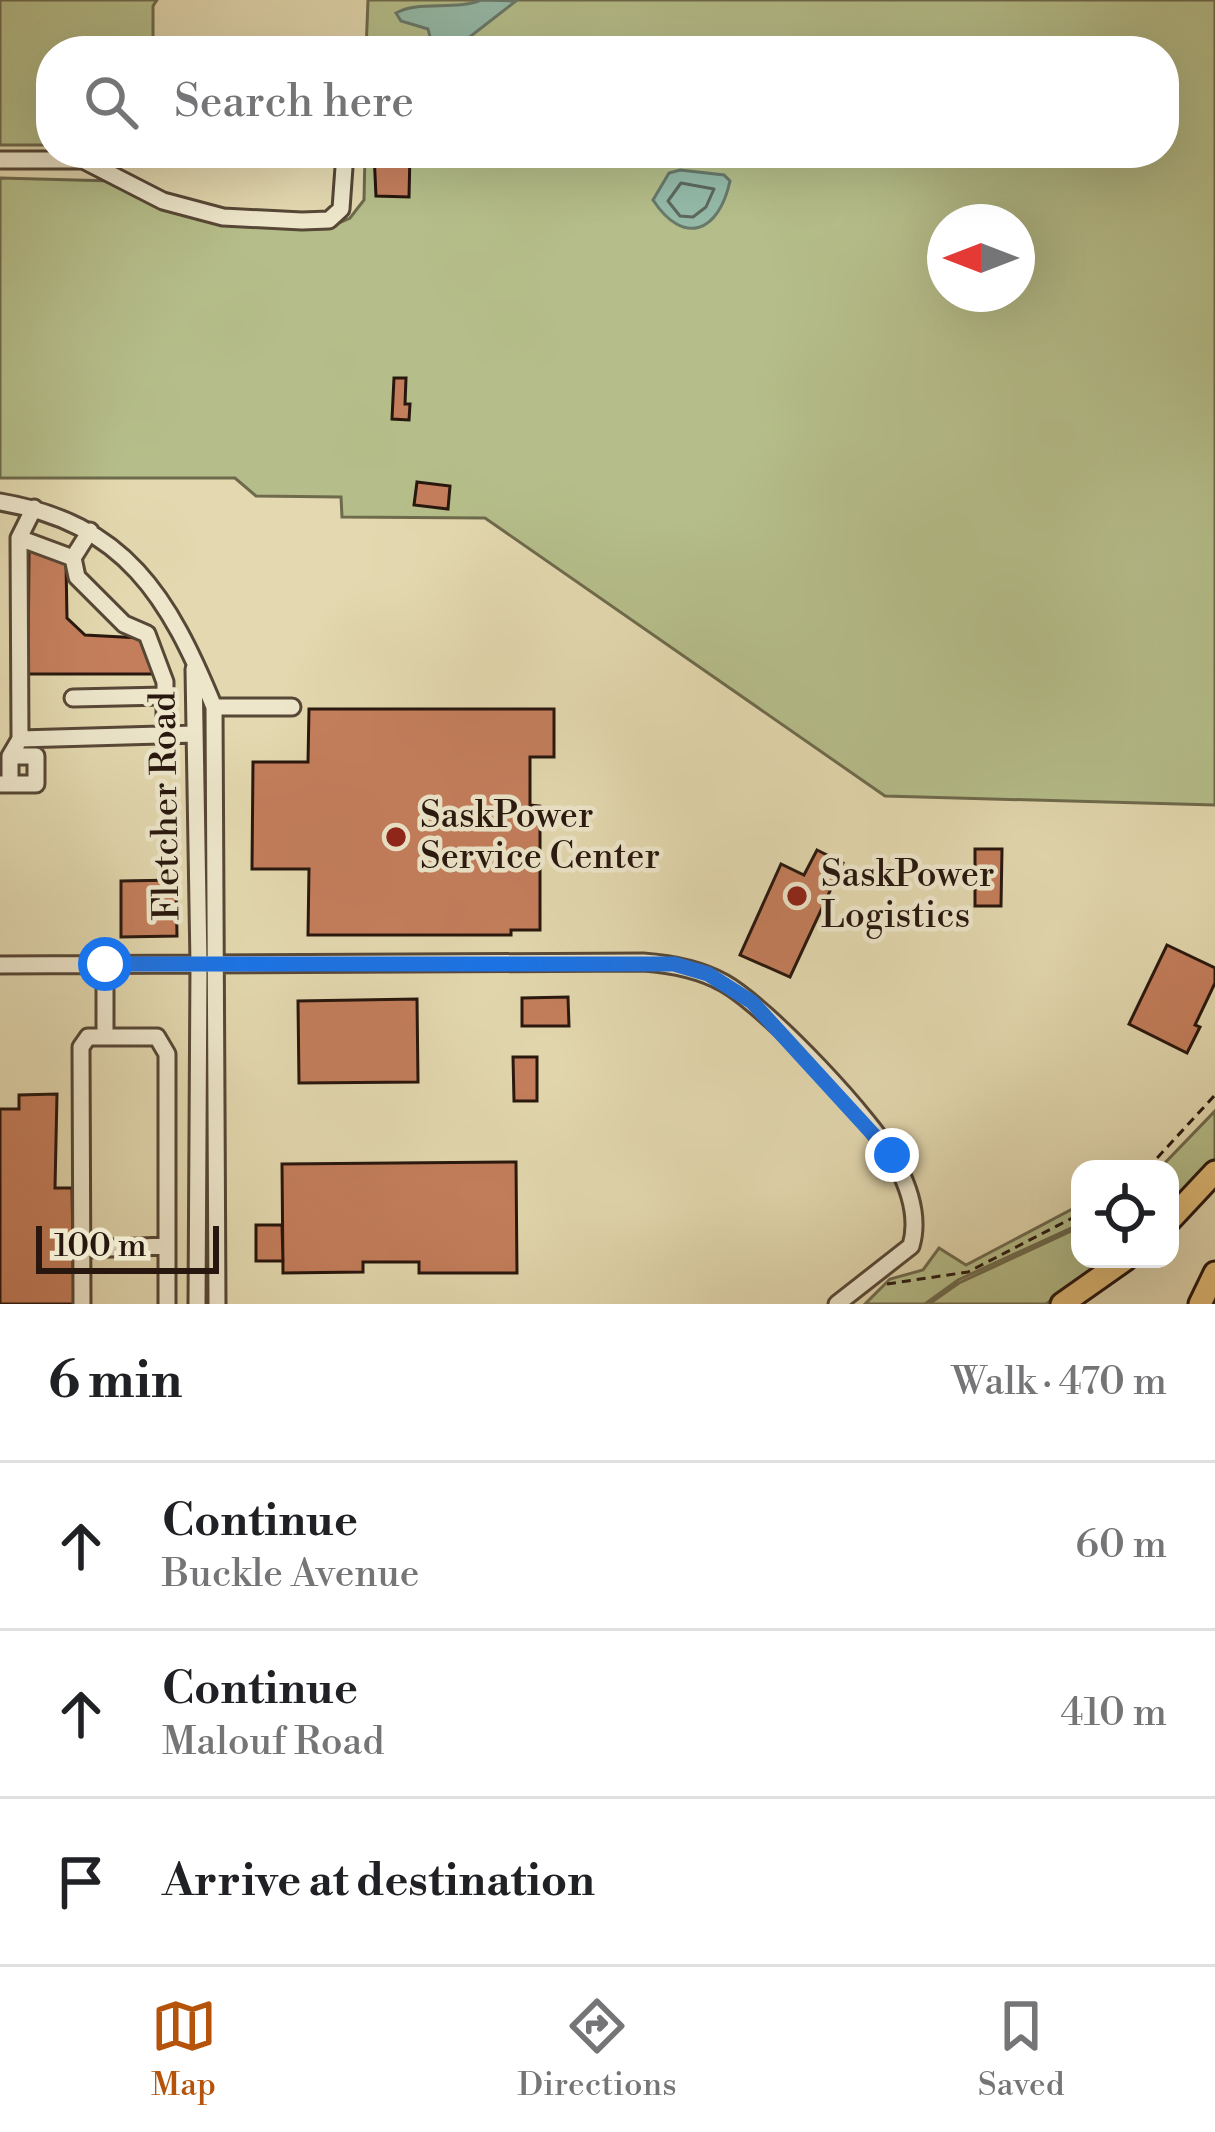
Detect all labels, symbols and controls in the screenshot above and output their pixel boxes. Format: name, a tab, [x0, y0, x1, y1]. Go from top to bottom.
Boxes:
search box	[36, 36, 1179, 168]
icon: search	[78, 69, 144, 135]
text: Search here	[174, 74, 414, 131]
north arrow	[927, 204, 1035, 312]
street label: Fletcher Road	[141, 691, 190, 921]
place label: SaskPower Service Center	[420, 794, 660, 880]
marker: SaskPower Service Center	[383, 824, 409, 850]
place label: SaskPower Logistics	[821, 853, 995, 939]
marker: SaskPower Logistics	[784, 883, 810, 909]
route start	[78, 937, 132, 991]
route end	[865, 1128, 919, 1182]
map controls	[1071, 1160, 1179, 1268]
button: locate	[1071, 1160, 1179, 1268]
scale bar	[36, 1220, 219, 1273]
text: 100 m	[54, 1226, 147, 1267]
text: 6 min	[48, 1350, 182, 1414]
text: Walk · 470 m	[952, 1358, 1167, 1407]
text: Continue	[162, 1493, 358, 1550]
icon: ahead	[48, 1513, 114, 1579]
text: 60 m	[1075, 1521, 1167, 1570]
text: Buckle Avenue	[162, 1550, 420, 1599]
text: Continue	[162, 1661, 358, 1718]
icon: ahead	[48, 1681, 114, 1747]
text: 410 m	[1060, 1689, 1167, 1738]
text: Malouf Road	[162, 1718, 385, 1767]
icon: arrive	[48, 1849, 114, 1915]
text: Arrive at destination	[162, 1853, 595, 1910]
tab: Map	[151, 1993, 217, 2106]
tab: Directions	[518, 1993, 677, 2106]
tab: Saved	[978, 1993, 1064, 2106]

